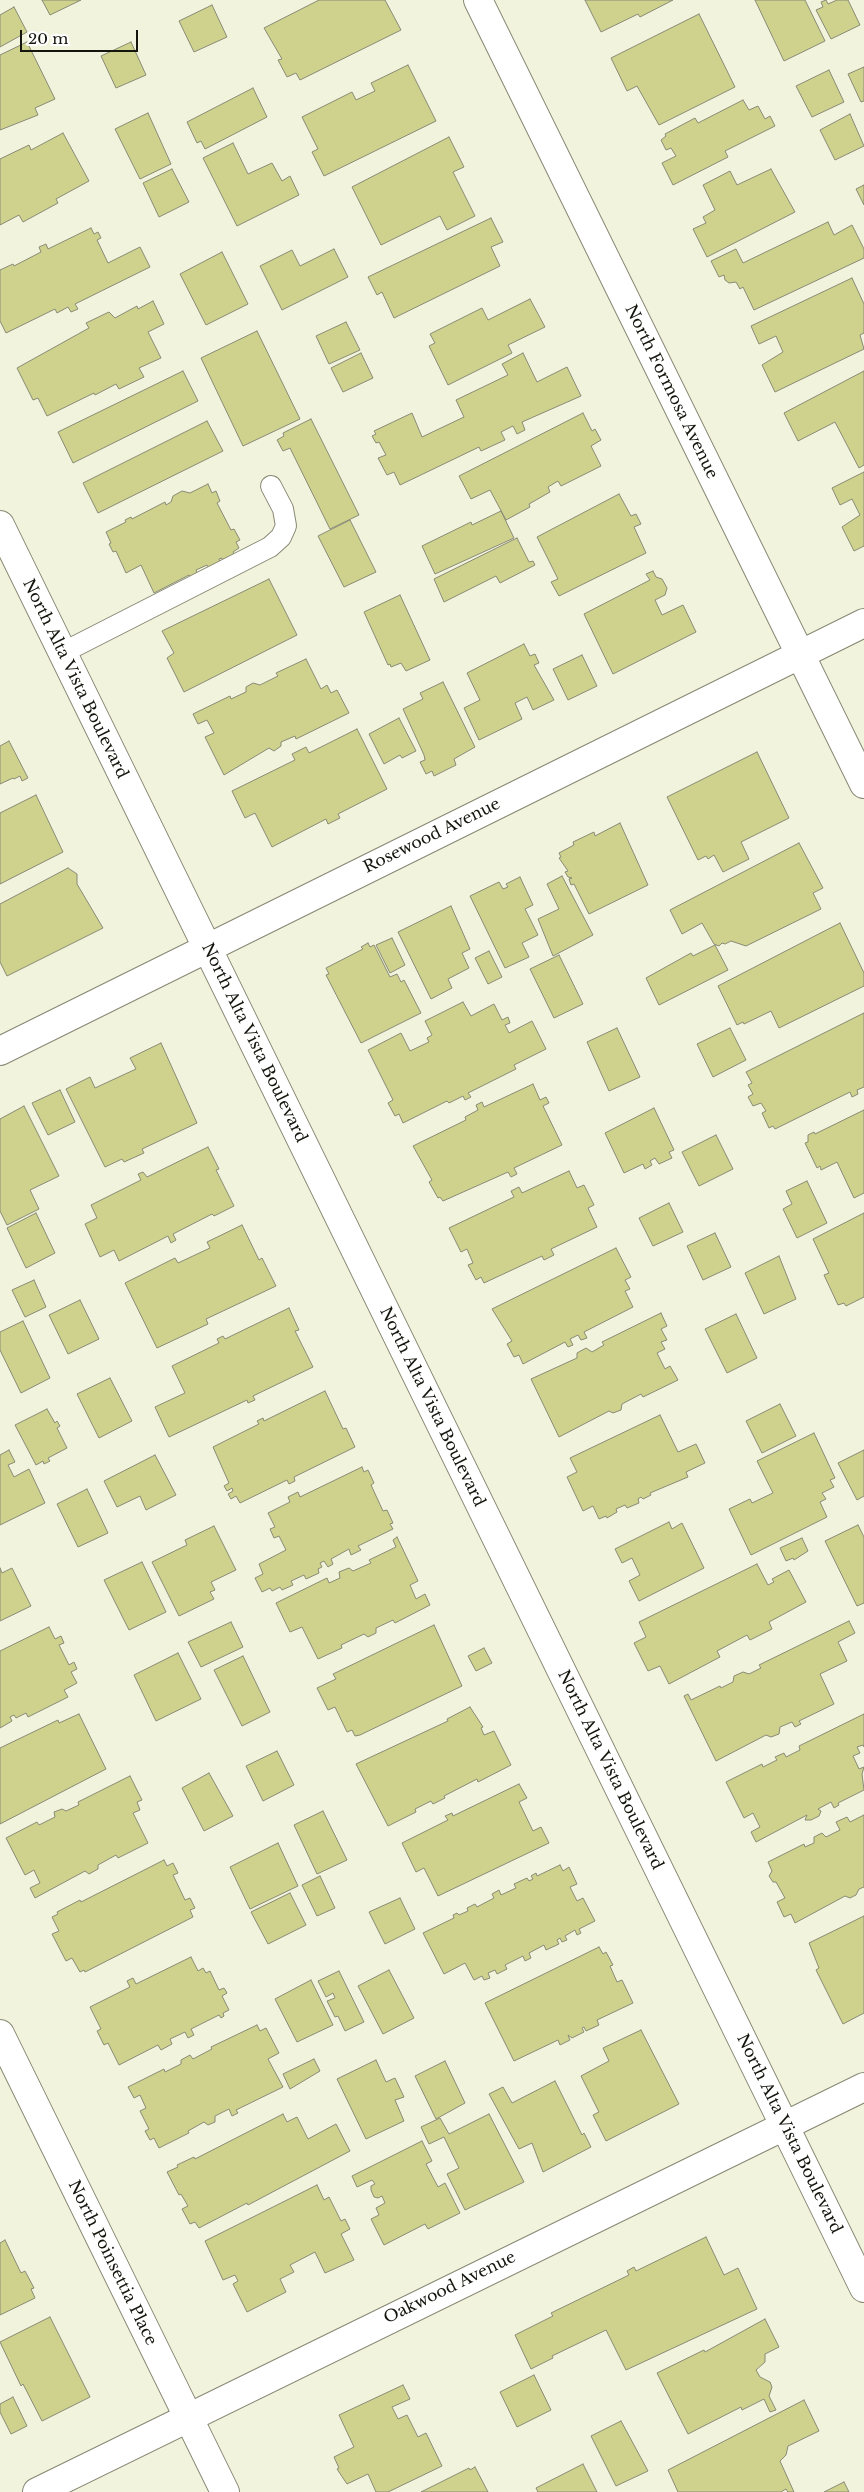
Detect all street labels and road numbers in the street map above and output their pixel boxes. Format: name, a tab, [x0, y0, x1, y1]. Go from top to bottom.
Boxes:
street label: North Formosa Avenue	[620, 302, 722, 482]
street label: North Alta Vista Boulevard	[18, 576, 132, 782]
street label: Rosewood Avenue	[360, 795, 504, 877]
street label: North Alta Vista Boulevard	[197, 940, 311, 1146]
street label: North Alta Vista Boulevard	[375, 1304, 489, 1510]
street label: North Alta Vista Boulevard	[553, 1667, 667, 1873]
street label: North Alta Vista Boulevard	[732, 2031, 846, 2237]
street label: North Poinsettia Place	[64, 2177, 160, 2349]
street label: Oakwood Avenue	[381, 2248, 519, 2328]

